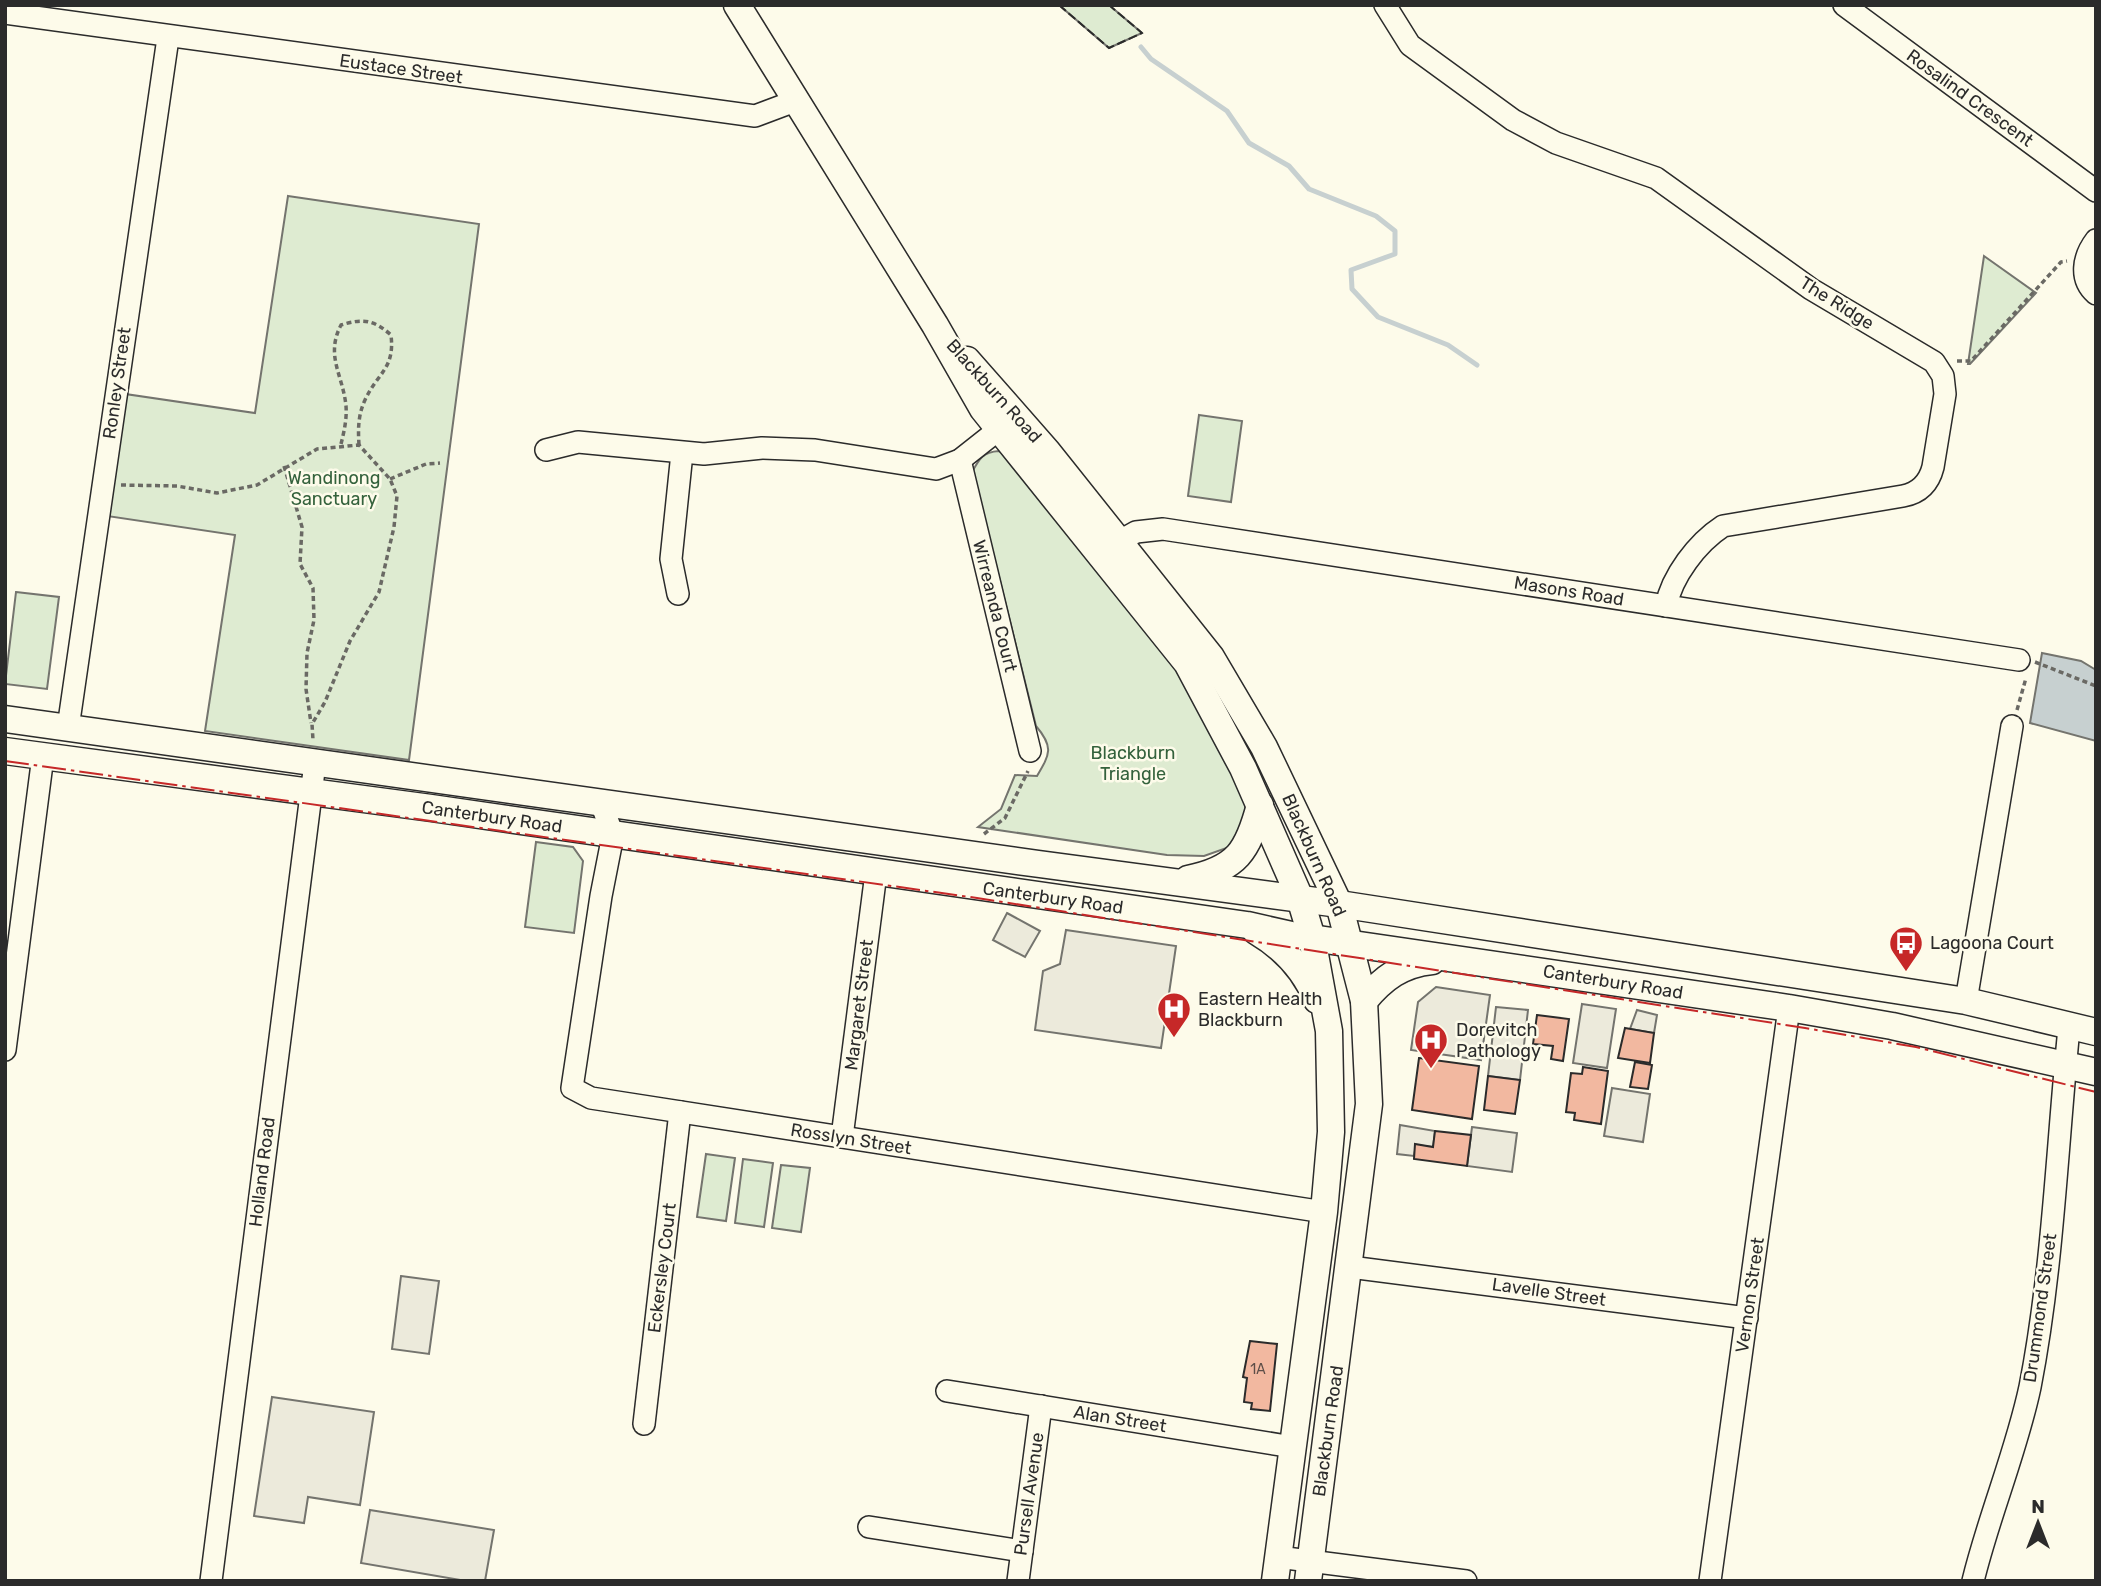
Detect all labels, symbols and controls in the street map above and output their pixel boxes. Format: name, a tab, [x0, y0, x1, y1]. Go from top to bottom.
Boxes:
street label: Rosalind Crescent	[1902, 45, 2038, 151]
street label: Eustace Street	[338, 49, 464, 89]
street label: The Ridge	[1796, 272, 1878, 334]
street label: Ronley Street	[98, 326, 136, 440]
street label: Blackburn Road	[942, 335, 1046, 447]
park label: Wandinong Sanctuary	[288, 467, 380, 510]
street label: Wirreanda Court	[968, 538, 1022, 674]
street label: Masons Road	[1513, 571, 1625, 611]
park label: Blackburn Triangle	[1091, 742, 1175, 785]
street label: Blackburn Road	[1277, 790, 1351, 920]
street label: Canterbury Road	[420, 796, 564, 838]
street label: Canterbury Road	[981, 877, 1125, 919]
bus stop icon: Lagoona Court	[1887, 924, 1925, 973]
place label: Lagoona Court	[1930, 932, 2054, 954]
street label: Margaret Street	[840, 938, 878, 1072]
street label: Canterbury Road	[1541, 960, 1685, 1004]
place label: Eastern Health Blackburn	[1198, 988, 1323, 1031]
hospital icon: Eastern Health Blackburn	[1155, 990, 1193, 1039]
place label: Dorevitch Pathology	[1456, 1019, 1541, 1062]
hospital icon: Dorevitch Pathology	[1412, 1021, 1450, 1070]
street label: Holland Road	[244, 1116, 280, 1228]
street label: Rosslyn Street	[789, 1119, 913, 1159]
street label: Eckersley Court	[643, 1202, 681, 1334]
street label: Drummond Street	[2019, 1232, 2061, 1384]
street label: Vernon Street	[1731, 1236, 1769, 1354]
street label: Lavelle Street	[1491, 1273, 1607, 1311]
house number: 1A	[1250, 1361, 1266, 1378]
street label: Blackburn Road	[1308, 1364, 1348, 1498]
street label: Alan Street	[1072, 1401, 1168, 1437]
street label: Pursell Avenue	[1009, 1431, 1049, 1557]
north arrow	[2003, 1488, 2073, 1558]
text: N	[2031, 1495, 2045, 1518]

